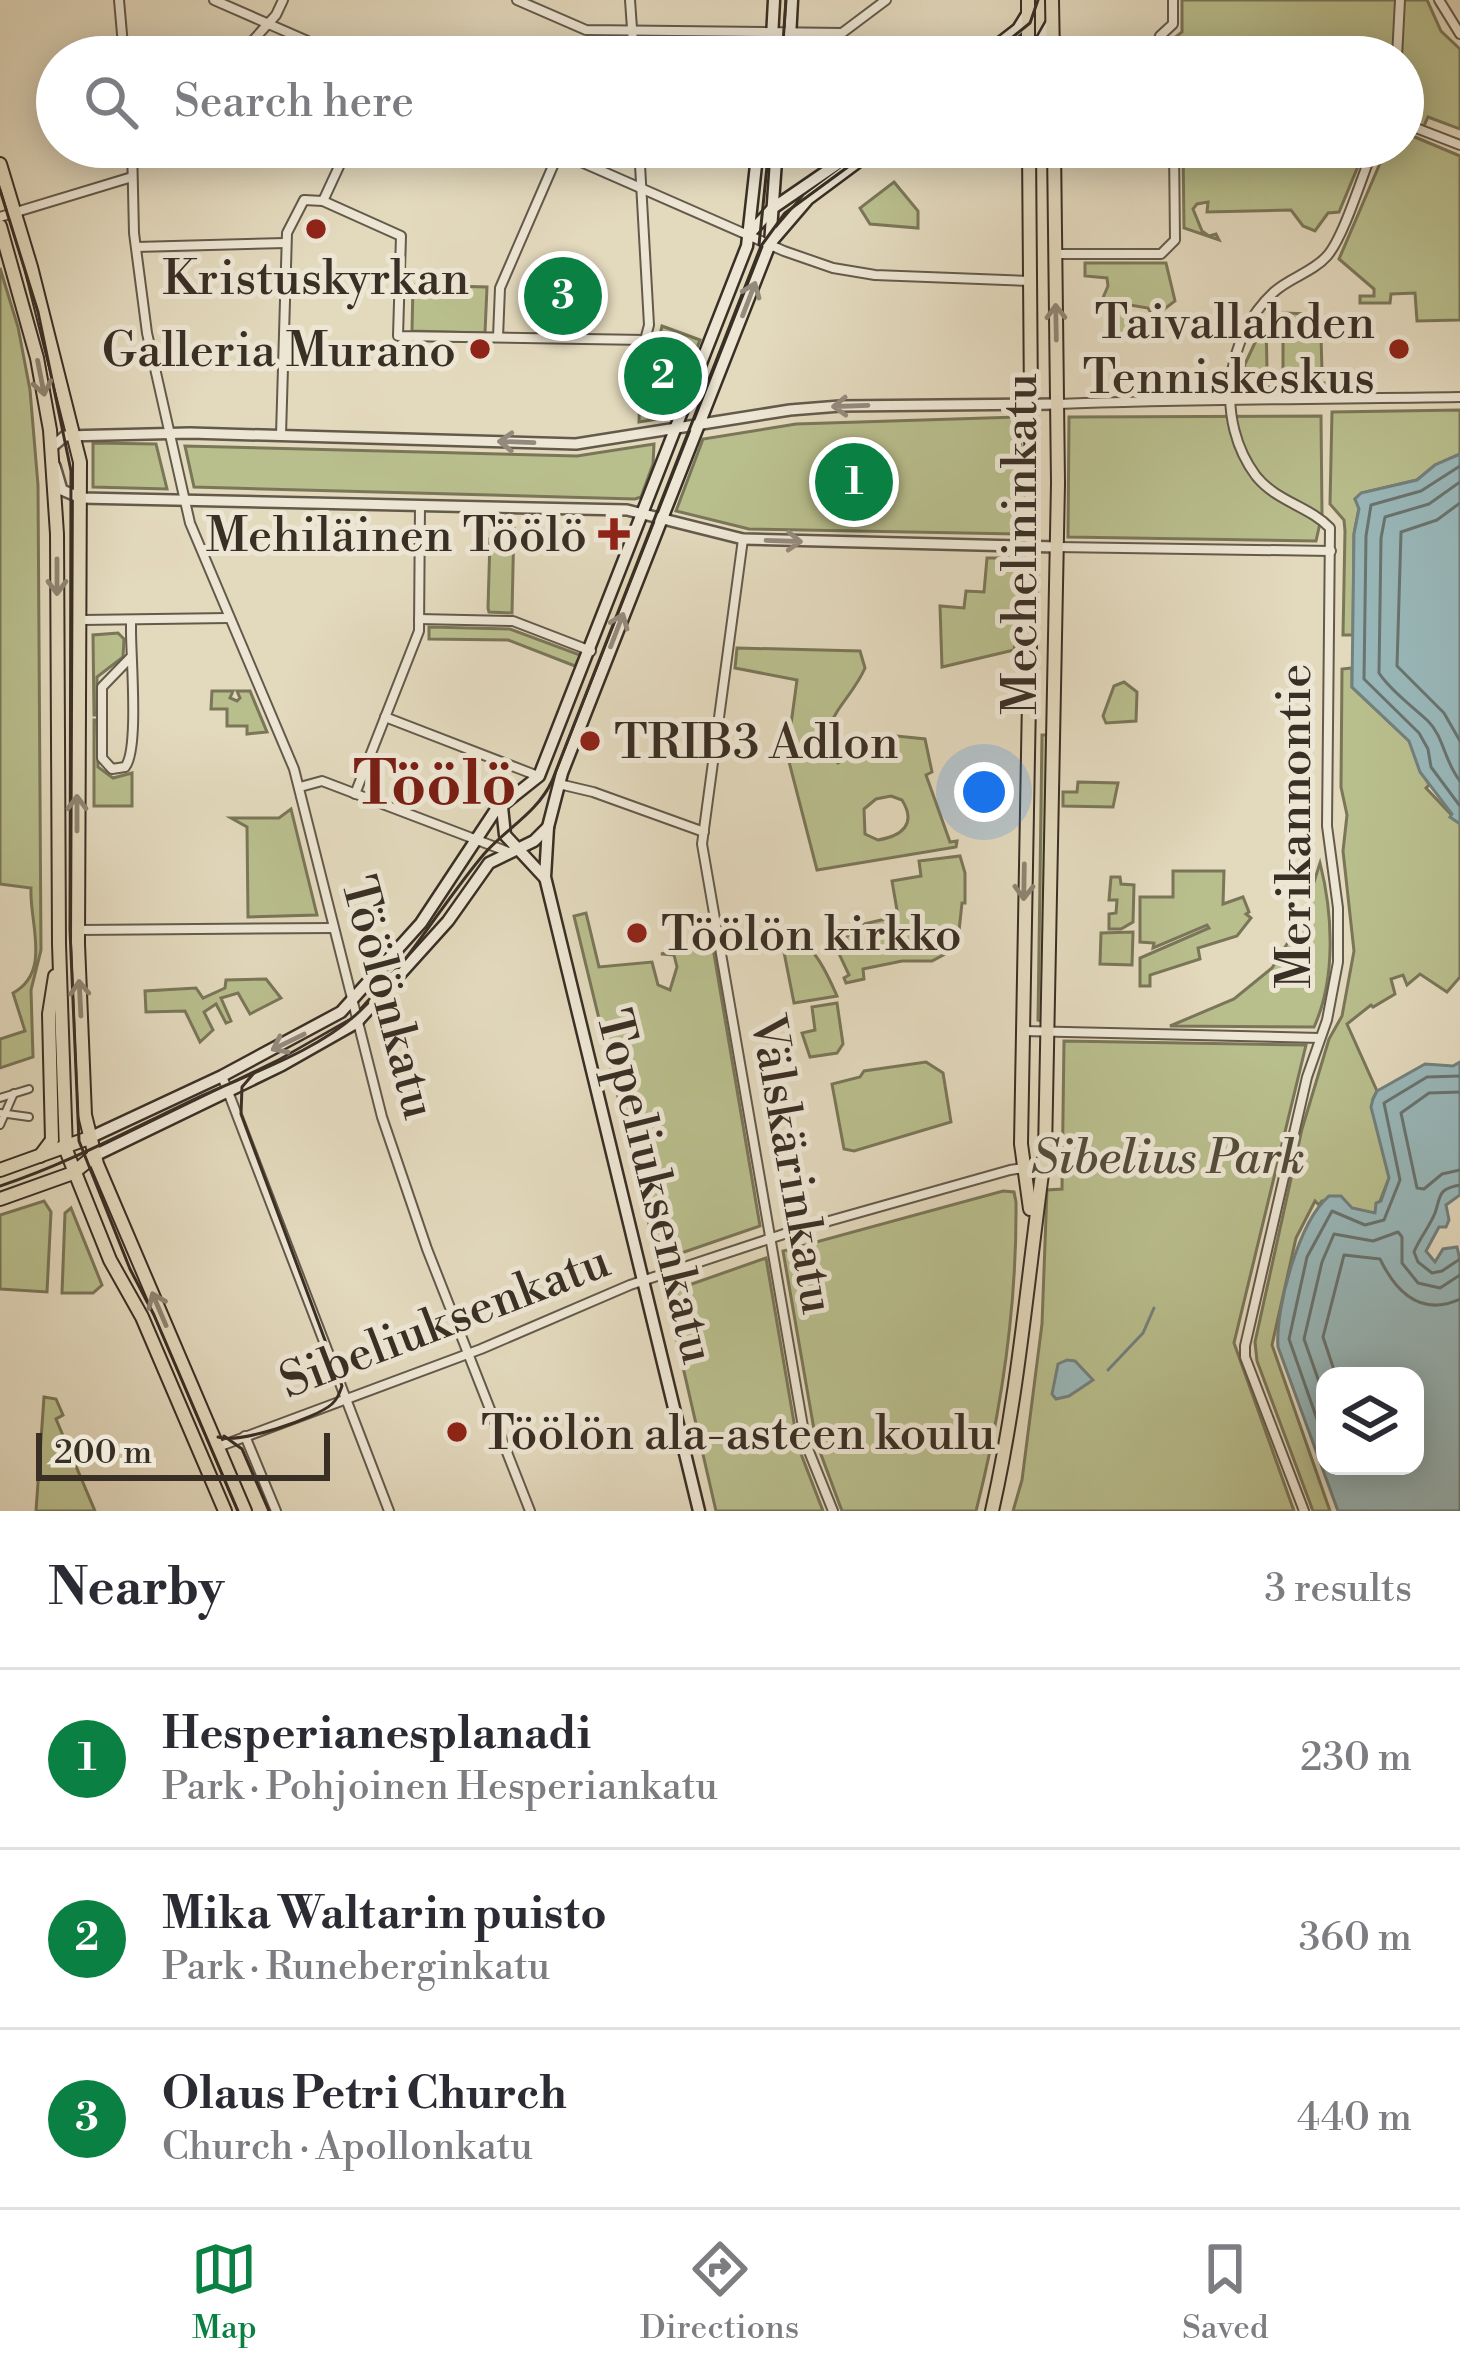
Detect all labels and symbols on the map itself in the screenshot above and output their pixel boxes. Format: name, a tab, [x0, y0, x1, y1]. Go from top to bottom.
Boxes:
marker: Kristuskyrkan	[303, 216, 329, 242]
place label: Kristuskyrkan	[163, 250, 469, 310]
pin: 3	[524, 251, 602, 341]
one-way arrow	[739, 282, 761, 319]
place label: Taivallahden Tenniskeskus	[1082, 294, 1375, 409]
one-way arrow	[1045, 303, 1068, 342]
place label: Galleria Murano	[102, 322, 456, 382]
pin: 2	[624, 331, 702, 421]
marker: Galleria Murano	[467, 336, 493, 362]
marker: Taivallahden Tenniskeskus	[1386, 336, 1412, 362]
one-way arrow	[31, 358, 53, 397]
street label: Mechelininkatu	[992, 373, 1052, 715]
one-way arrow	[831, 395, 870, 418]
one-way arrow	[497, 430, 536, 453]
pin: 1	[815, 437, 893, 527]
place label: Mehiläinen Töölö	[206, 507, 587, 567]
marker: Mehiläinen Töölö	[598, 518, 630, 550]
one-way arrow	[764, 530, 803, 553]
one-way arrow	[46, 557, 68, 596]
one-way arrow	[608, 612, 630, 649]
street label: Merikannontie	[1266, 664, 1326, 988]
place label: TRIB3 Adlon	[614, 714, 899, 774]
marker: TRIB3 Adlon	[577, 728, 603, 754]
district label: Töölö	[353, 749, 517, 824]
your location	[954, 762, 1014, 822]
one-way arrow	[66, 794, 88, 833]
one-way arrow	[1013, 862, 1036, 901]
street label: Töölönkatu	[326, 870, 448, 1126]
place label: Töölön kirkko	[661, 906, 962, 966]
marker: Töölön kirkko	[624, 920, 650, 946]
one-way arrow	[68, 979, 91, 1018]
street label: Topeliuksenkatu	[581, 1004, 727, 1370]
street label: Välskärinkatu	[735, 1010, 847, 1318]
one-way arrow	[271, 1032, 306, 1055]
park label: Sibelius Park	[1031, 1129, 1305, 1189]
street label: Sibeliuksenkatu	[272, 1232, 618, 1413]
one-way arrow	[147, 1291, 168, 1328]
place label: Töölön ala-asteen koulu	[481, 1405, 995, 1465]
marker: Töölön ala-asteen koulu	[444, 1419, 470, 1445]
scale bar	[36, 1427, 330, 1480]

